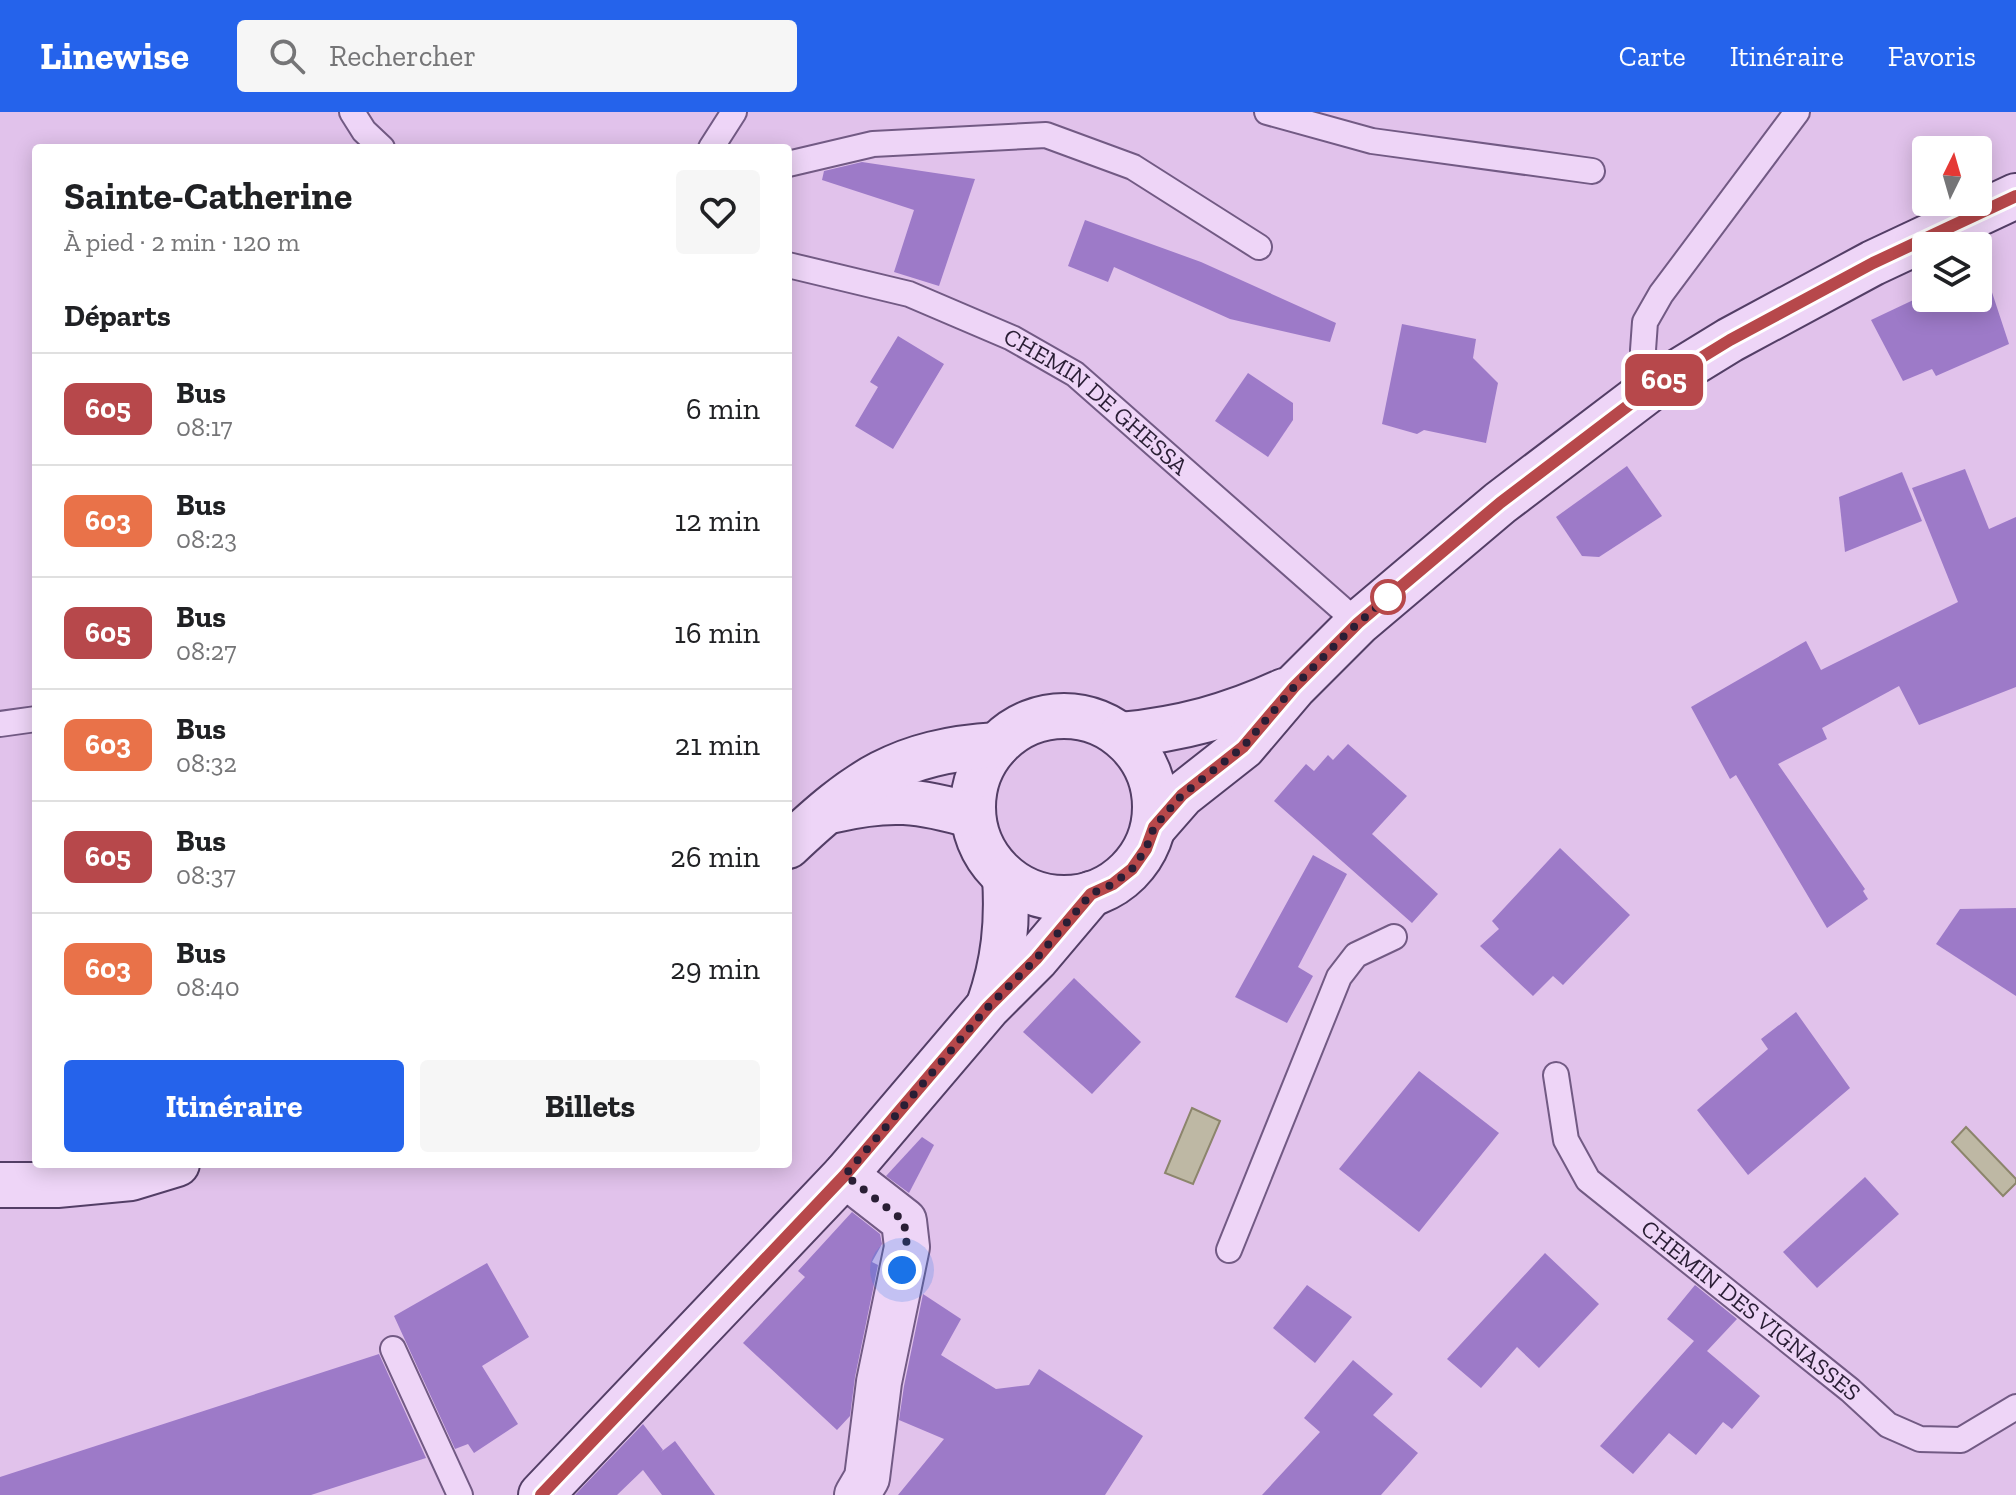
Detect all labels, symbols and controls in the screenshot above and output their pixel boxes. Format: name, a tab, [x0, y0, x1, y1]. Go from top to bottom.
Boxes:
search box	[237, 20, 797, 92]
text: Linewise	[40, 33, 189, 79]
icon: search	[265, 34, 309, 78]
text: Rechercher	[329, 38, 476, 74]
text: Carte	[1619, 40, 1686, 73]
text: Itinéraire	[1730, 40, 1844, 73]
text: Favoris	[1888, 40, 1976, 73]
north arrow	[1912, 136, 1992, 216]
map controls	[1912, 136, 1992, 312]
button: heart	[676, 170, 760, 254]
text: Sainte-Catherine	[64, 173, 352, 219]
text: À pied · 2 min · 120 m	[64, 226, 300, 258]
button: layers	[1912, 232, 1992, 312]
text: Départs	[64, 298, 171, 334]
street label: CHEMIN DE GHESSA	[999, 321, 1195, 481]
line badge: 605	[1618, 354, 1710, 406]
text: 605	[1641, 363, 1687, 396]
text: Bus	[176, 375, 226, 411]
text: 6 min	[686, 391, 760, 427]
text: 605	[85, 392, 131, 425]
text: 08:17	[176, 411, 233, 443]
text: Bus	[176, 487, 226, 523]
text: 12 min	[675, 503, 760, 539]
text: 603	[85, 504, 131, 537]
text: 08:23	[176, 523, 237, 555]
unlabelled marker	[1371, 580, 1405, 614]
text: Bus	[176, 599, 226, 635]
text: 16 min	[674, 615, 760, 651]
text: 605	[85, 616, 131, 649]
text: 08:27	[176, 635, 236, 667]
text: Bus	[176, 711, 226, 747]
text: 21 min	[675, 727, 760, 763]
text: 603	[85, 728, 131, 761]
text: 08:32	[176, 747, 237, 779]
text: Bus	[176, 823, 226, 859]
text: 26 min	[670, 839, 760, 875]
text: 605	[85, 840, 131, 873]
text: 08:37	[176, 859, 236, 891]
text: Bus	[176, 935, 226, 971]
text: 29 min	[670, 951, 760, 987]
text: 603	[85, 952, 131, 985]
text: 08:40	[176, 971, 240, 1003]
button: Itinéraire	[64, 1060, 404, 1152]
button: Billets	[420, 1060, 760, 1152]
street label: CHEMIN DES VIGNASSES	[1636, 1213, 1867, 1407]
your location	[882, 1250, 922, 1290]

